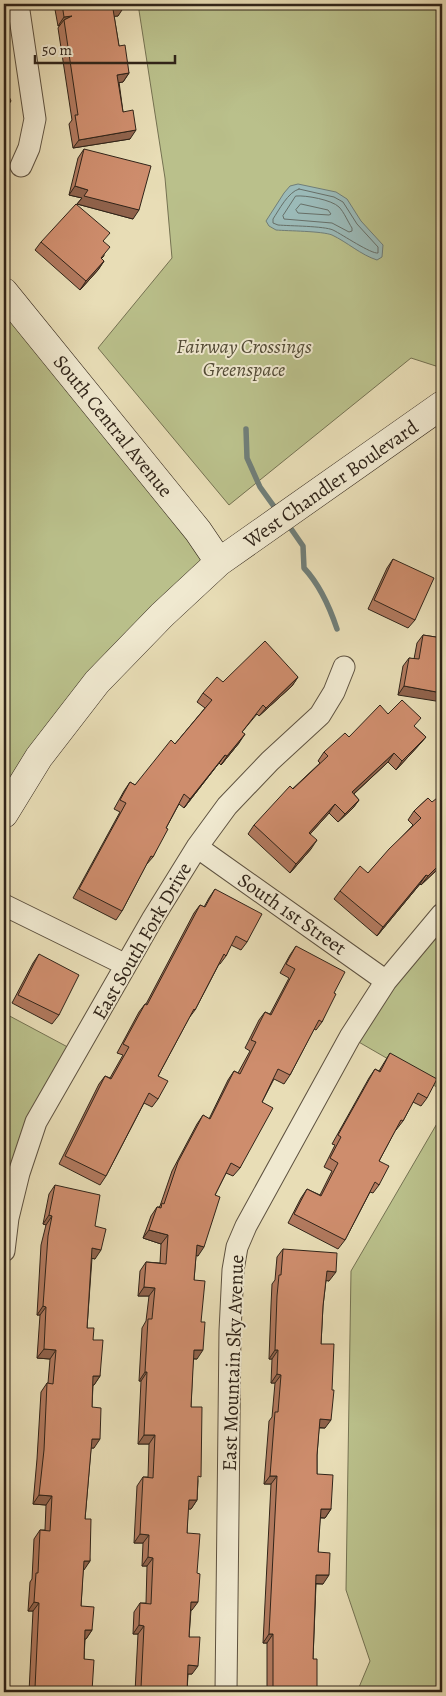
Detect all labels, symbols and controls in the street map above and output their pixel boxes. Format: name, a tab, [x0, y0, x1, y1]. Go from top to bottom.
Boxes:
scale bar	[35, 32, 175, 64]
text: 50 m	[42, 40, 72, 60]
park label: Fairway Crossings Greenspace	[176, 333, 312, 383]
street label: South Central Avenue	[47, 349, 179, 503]
street label: West Chandler Boulevard	[238, 413, 424, 555]
street label: East South Fork Drive	[86, 857, 198, 1025]
street label: South 1st Street	[232, 867, 352, 962]
street label: East Mountain Sky Avenue	[216, 1254, 250, 1472]

